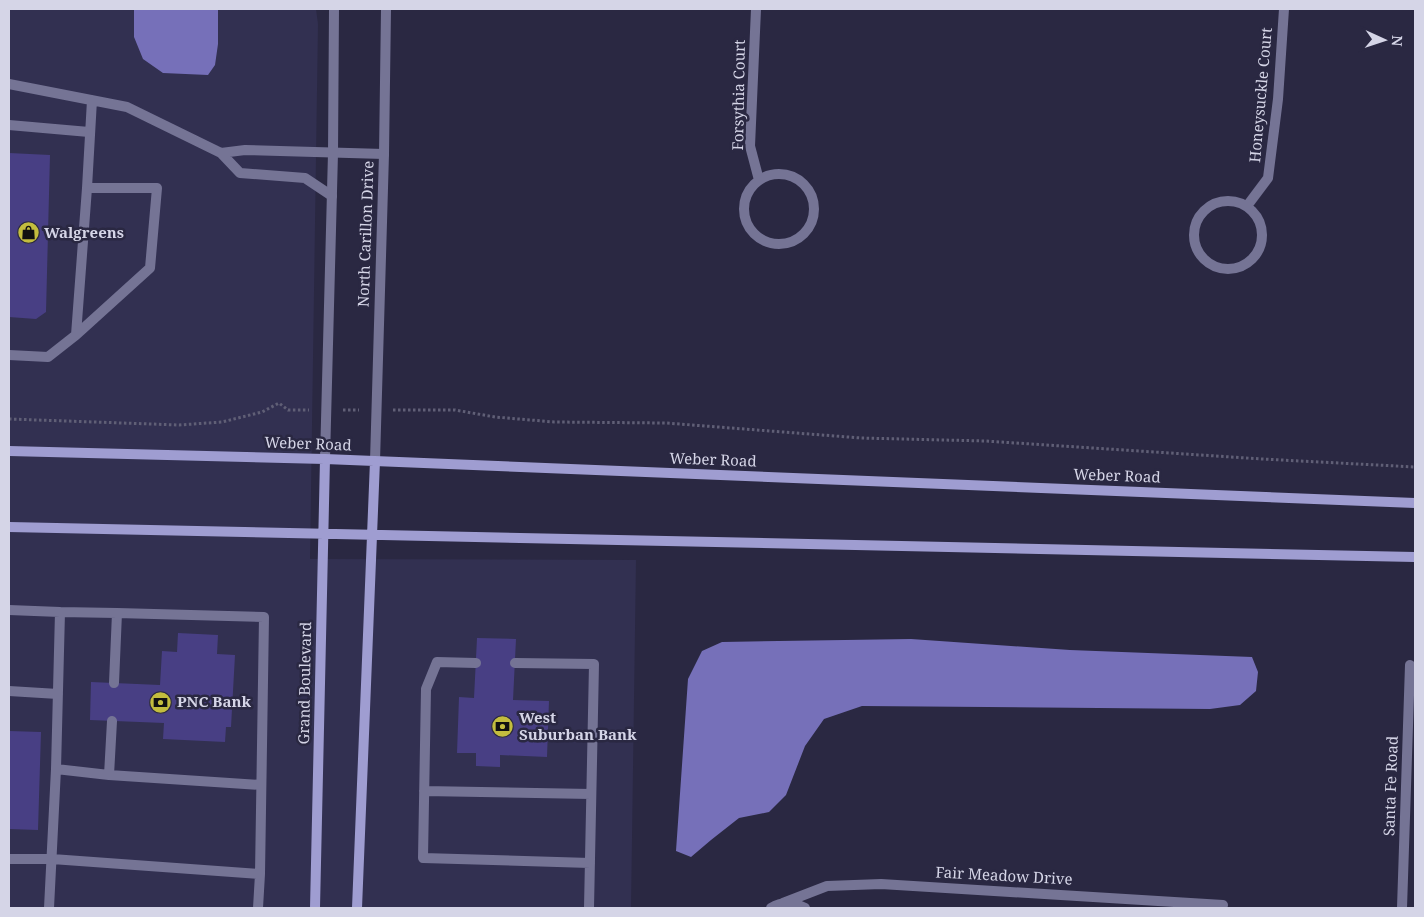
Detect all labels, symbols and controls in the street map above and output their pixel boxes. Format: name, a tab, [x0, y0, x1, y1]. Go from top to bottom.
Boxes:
north arrow	[1359, 15, 1409, 65]
street label: Honeysuckle Court	[1244, 27, 1276, 163]
text: N	[1388, 35, 1407, 47]
street label: Forsythia Court	[727, 39, 749, 151]
street label: North Carillon Drive	[352, 160, 378, 307]
shop icon: Walgreens	[16, 221, 40, 245]
place label: Walgreens	[44, 222, 124, 242]
street label: Weber Road	[264, 431, 352, 455]
street label: Weber Road	[669, 447, 757, 471]
street label: Weber Road	[1073, 463, 1161, 487]
street label: Grand Boulevard	[293, 621, 315, 745]
bank icon: PNC Bank	[149, 690, 173, 714]
place label: PNC Bank	[177, 691, 251, 711]
place label: West Suburban Bank	[519, 707, 637, 744]
bank icon: West Suburban Bank	[491, 715, 515, 739]
street label: Santa Fe Road	[1378, 736, 1402, 836]
street label: Fair Meadow Drive	[935, 861, 1073, 889]

